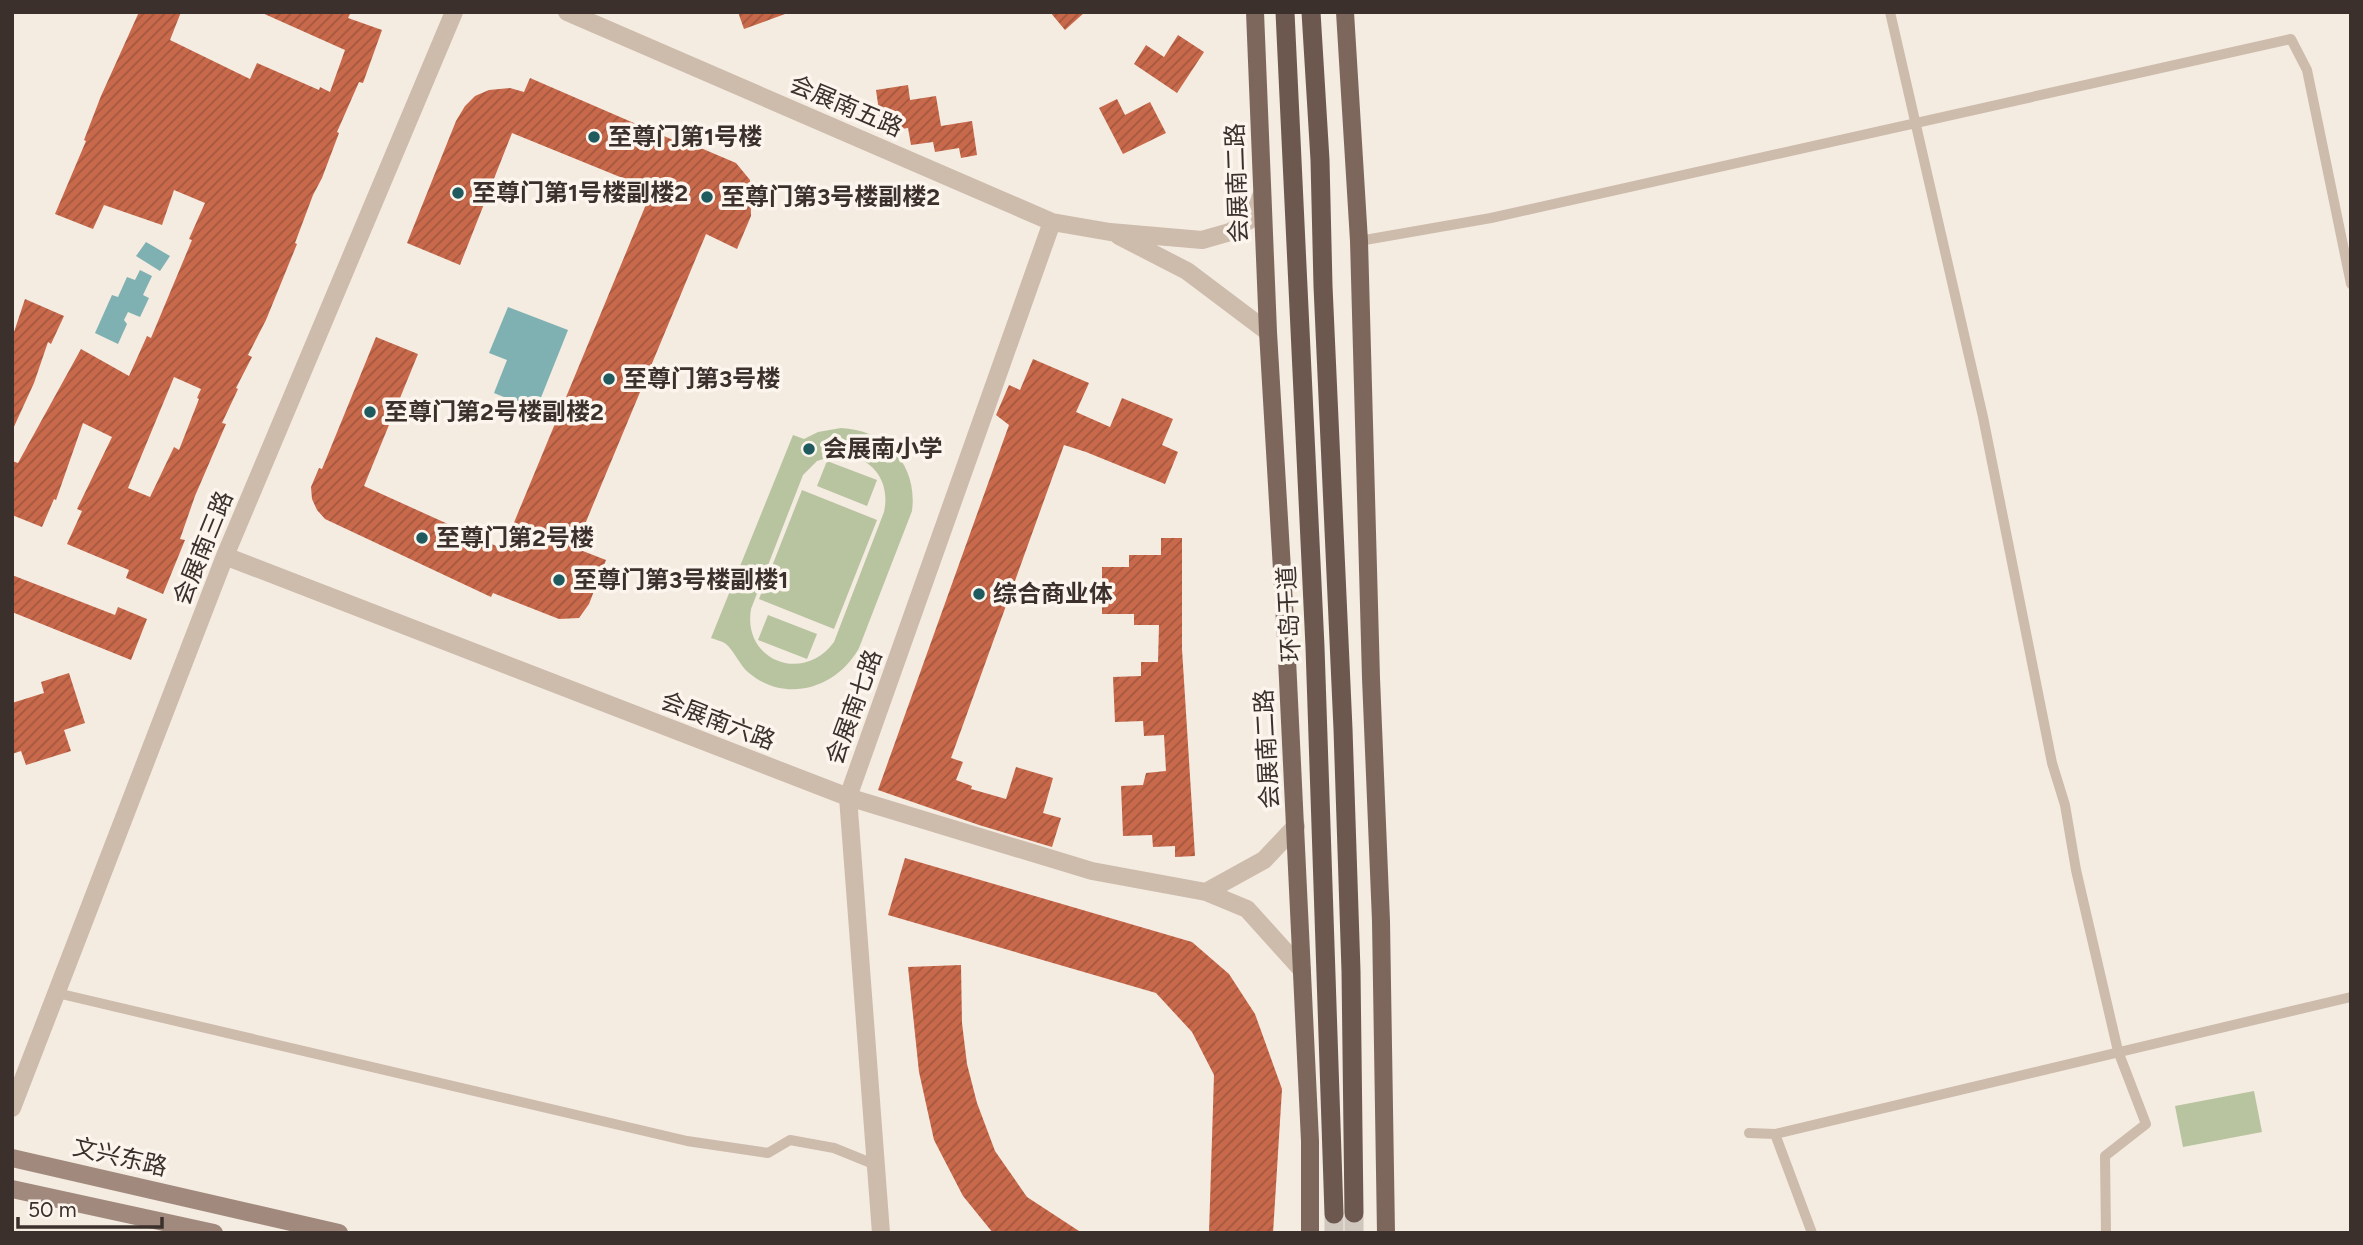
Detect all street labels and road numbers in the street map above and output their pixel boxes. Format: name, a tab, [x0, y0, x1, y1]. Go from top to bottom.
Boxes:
street label: 会展南五路	[785, 69, 907, 142]
street label: 会展南二路	[1220, 123, 1253, 243]
street label: 会展南三路	[167, 487, 238, 609]
street label: 环岛干道	[1272, 565, 1305, 663]
street label: 会展南七路	[819, 645, 888, 768]
street label: 会展南六路	[657, 685, 779, 756]
street label: 会展南二路	[1249, 688, 1284, 810]
street label: 文兴东路	[70, 1132, 170, 1181]

